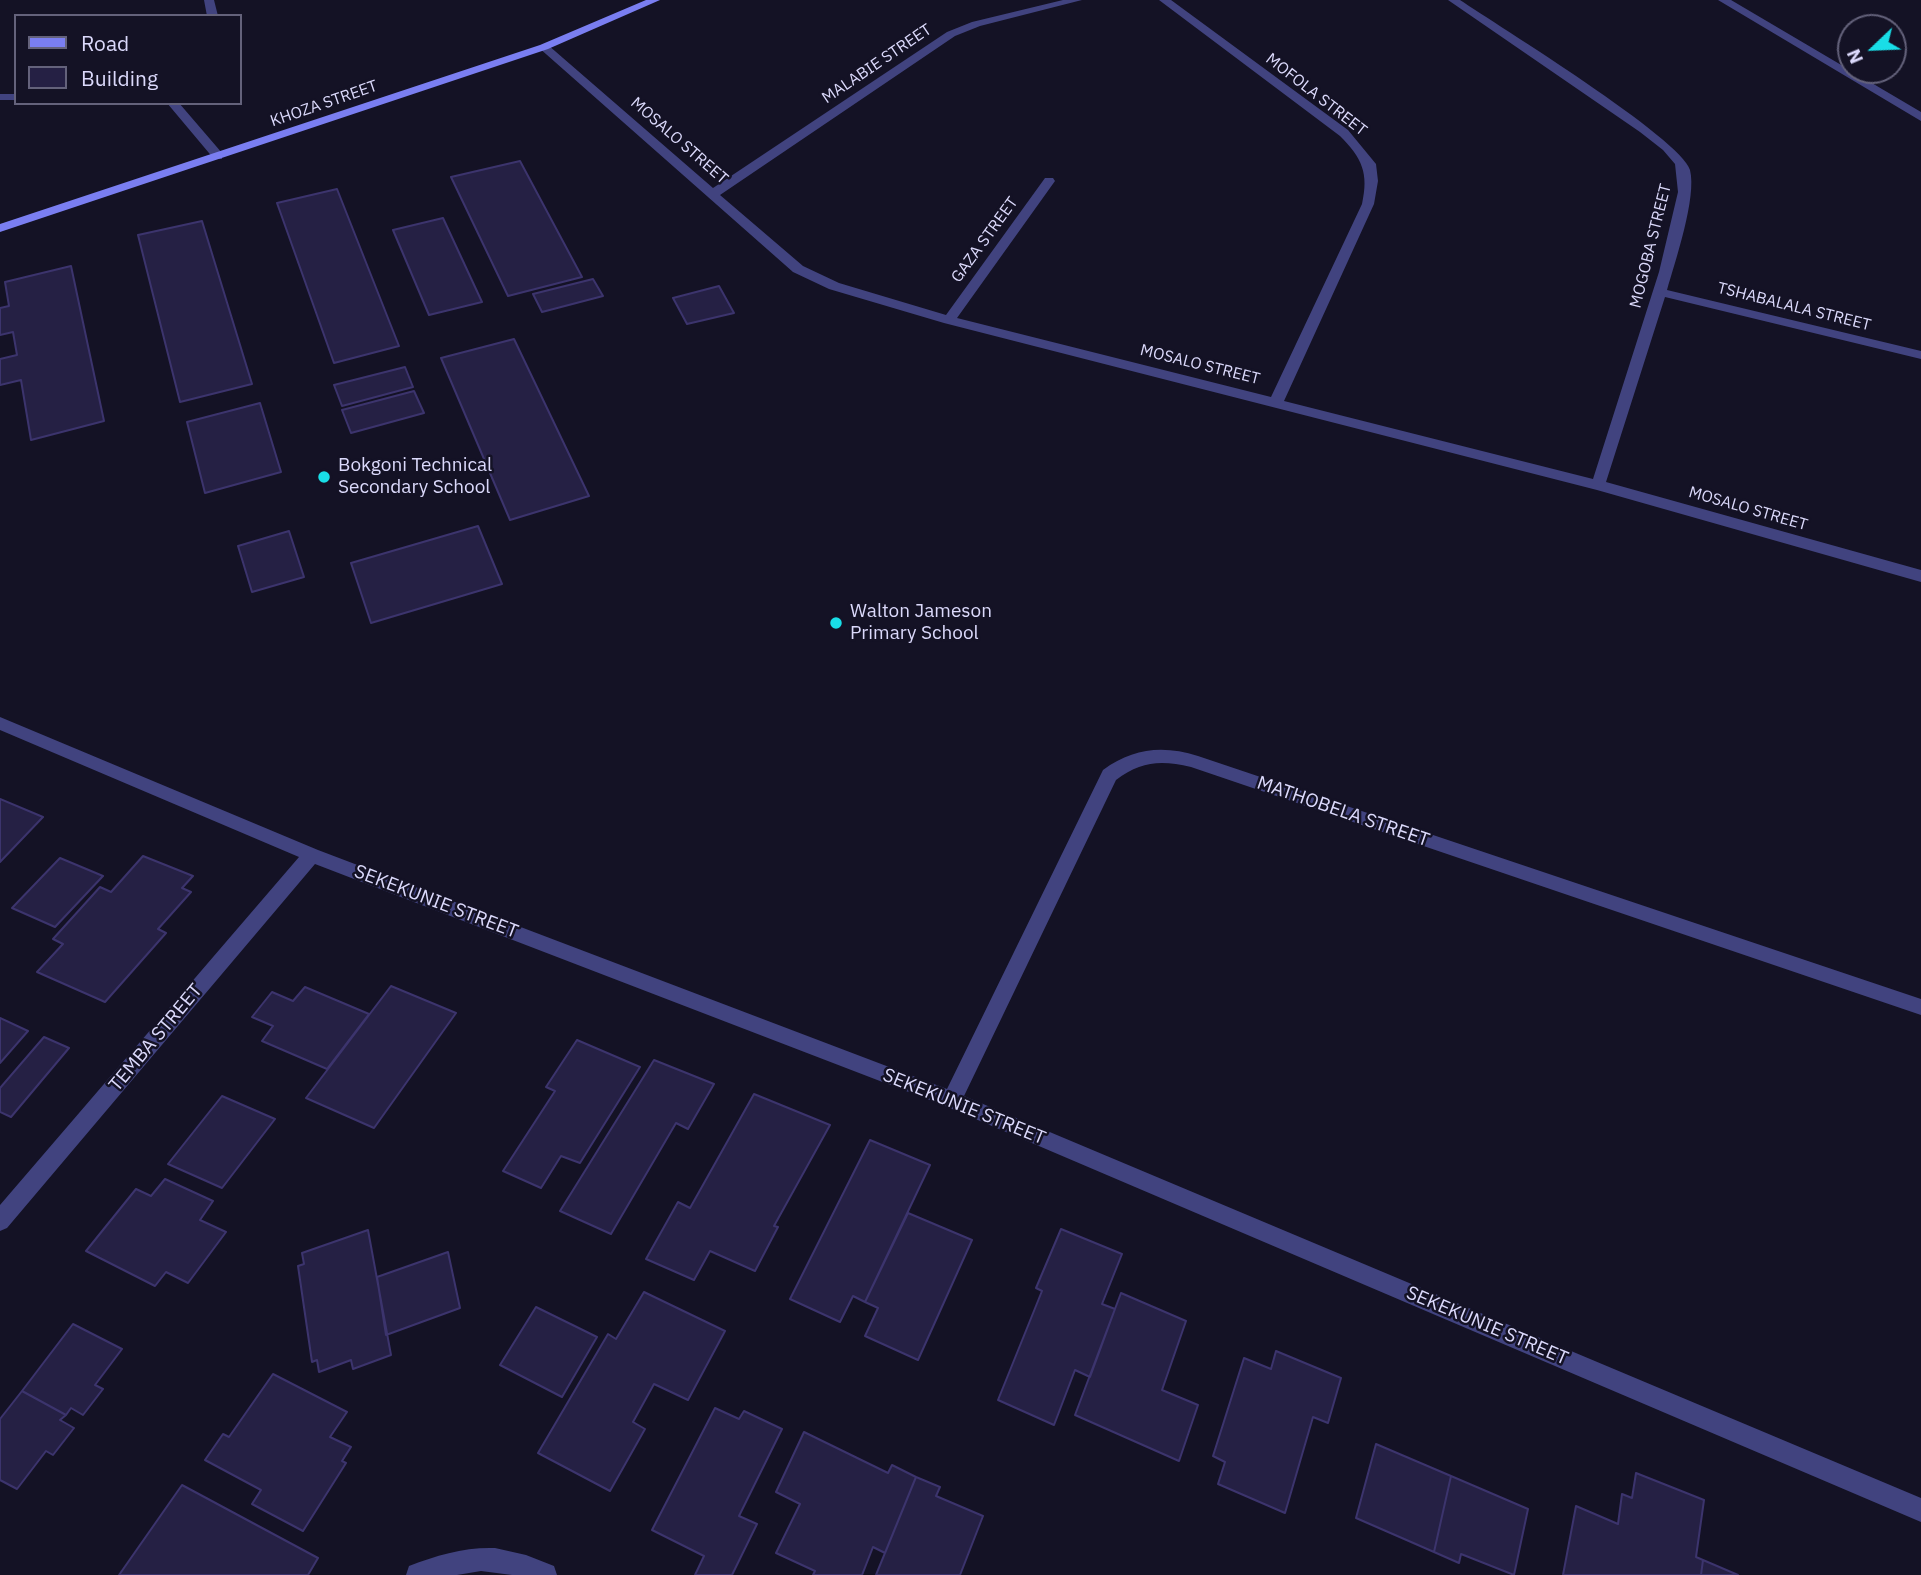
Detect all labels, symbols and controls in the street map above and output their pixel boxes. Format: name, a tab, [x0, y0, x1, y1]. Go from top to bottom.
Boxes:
legend	[14, 14, 242, 105]
north arrow	[1837, 14, 1907, 84]
street label: MALABIE STREET	[819, 20, 935, 108]
text: Road	[81, 29, 129, 57]
text: N	[1841, 45, 1868, 67]
street label: MOFOLA STREET	[1262, 50, 1370, 140]
text: Building	[81, 64, 158, 92]
street label: KHOZA STREET	[268, 77, 380, 131]
street label: MOSALO STREET	[626, 93, 732, 189]
street label: MOGOBA STREET	[1626, 182, 1676, 310]
street label: GAZA STREET	[948, 194, 1022, 286]
street label: TSHABALALA STREET	[1715, 279, 1873, 335]
street label: MOSALO STREET	[1138, 341, 1262, 389]
place label: Bokgoni Technical Secondary School	[338, 455, 492, 499]
marker: Bokgoni Technical Secondary School	[316, 469, 332, 485]
street label: MOSALO STREET	[1686, 483, 1810, 535]
place label: Walton Jameson Primary School	[850, 601, 992, 645]
marker: Walton Jameson Primary School	[828, 615, 844, 631]
street label: MATHOBELA STREET	[1254, 772, 1432, 852]
street label: SEKEKUNIE STREET	[351, 860, 521, 944]
street label: TEMBA STREET	[104, 980, 208, 1096]
street label: SEKEKUNIE STREET	[879, 1064, 1049, 1150]
street label: SEKEKUNIE STREET	[1403, 1282, 1571, 1370]

